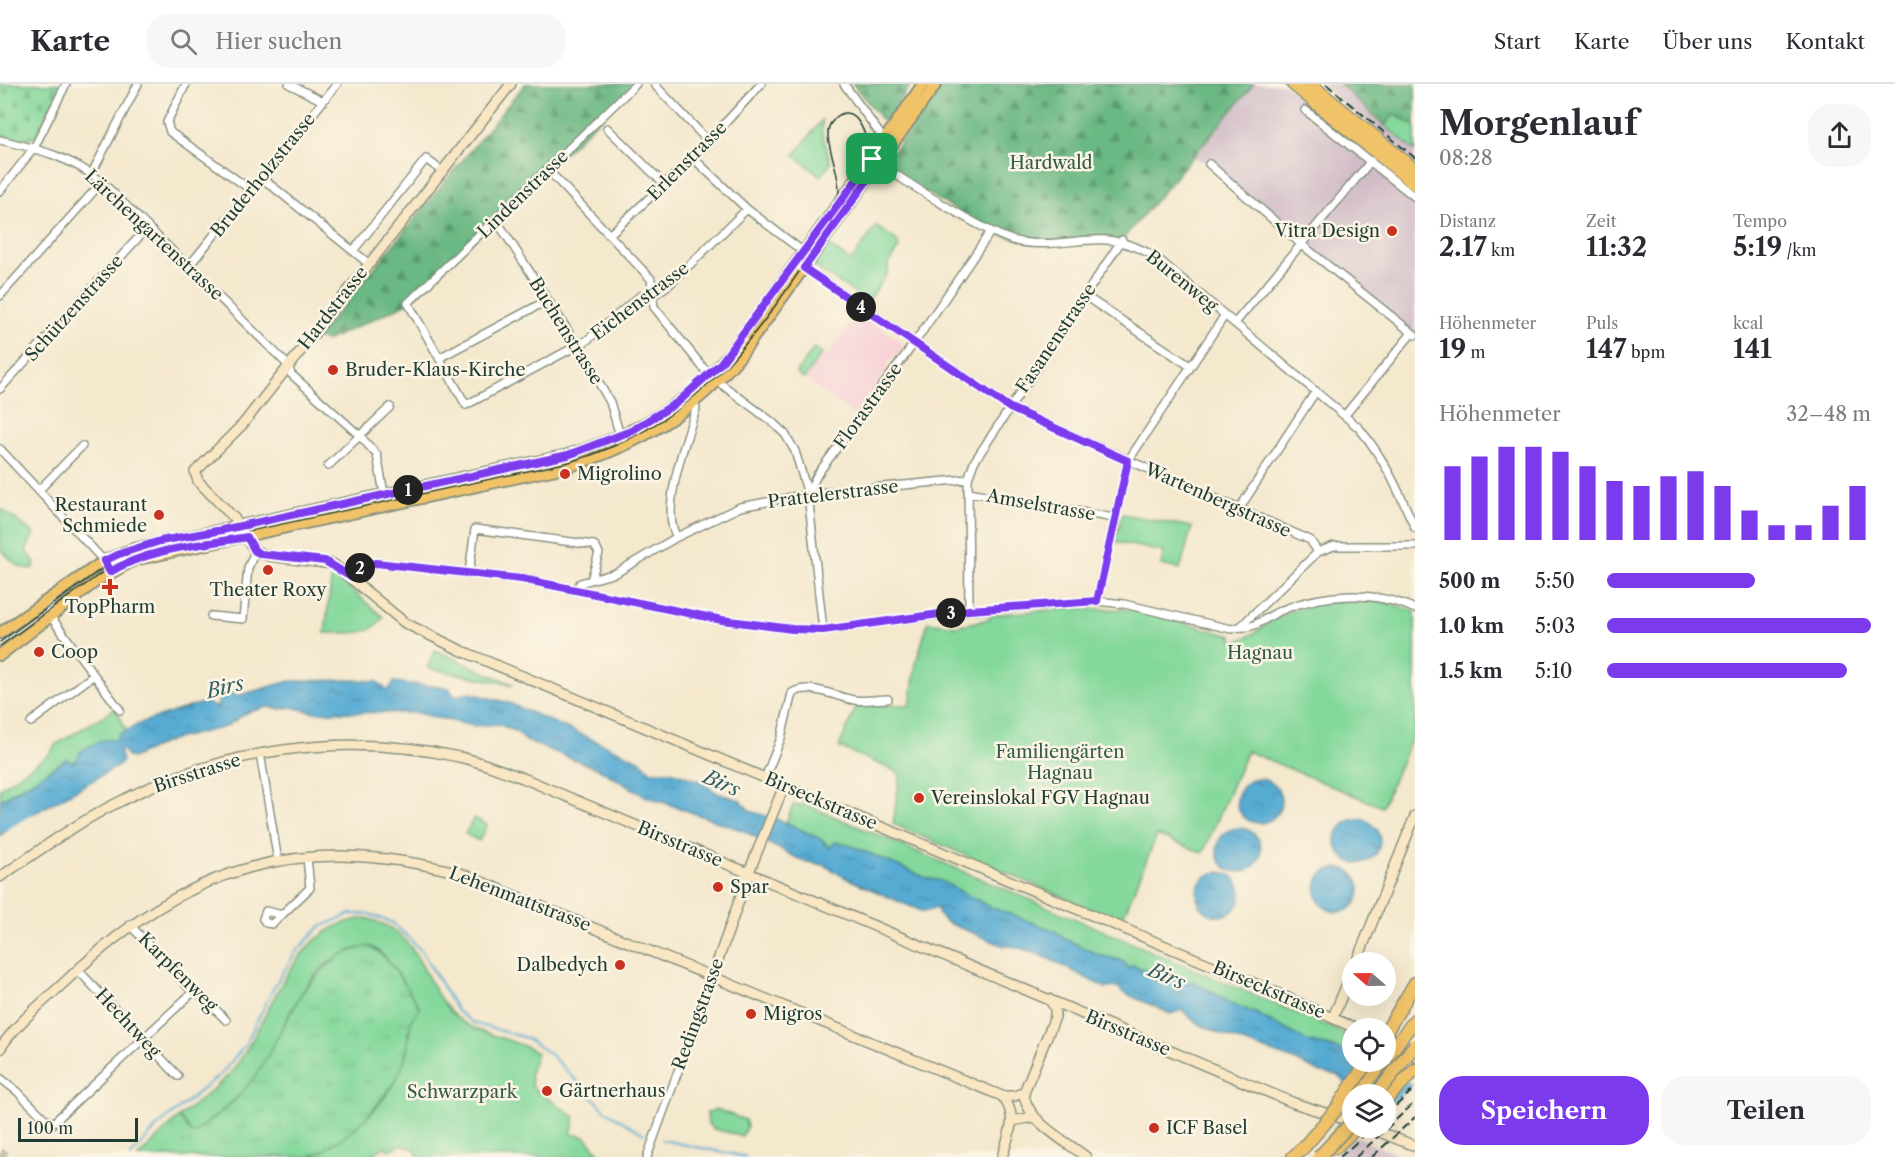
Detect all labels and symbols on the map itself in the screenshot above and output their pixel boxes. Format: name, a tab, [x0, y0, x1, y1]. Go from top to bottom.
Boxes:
street label: Bruderholzstrasse	[206, 108, 320, 242]
street label: Erlenstrasse	[643, 117, 731, 205]
pin	[846, 133, 897, 184]
street label: Lindenstrasse	[473, 145, 573, 243]
park label: Hardwald	[1009, 152, 1093, 174]
street label: Lärchengartenstrasse	[80, 165, 228, 305]
place label: Vitra Design	[1274, 220, 1380, 242]
marker: Vitra Design	[1385, 224, 1399, 238]
street label: Burenweg	[1142, 245, 1223, 317]
street label: Schützenstrasse	[20, 250, 128, 366]
street label: Eichenstrasse	[587, 257, 693, 345]
street label: Hardstrasse	[294, 262, 372, 354]
street label: Buchenstrasse	[524, 273, 608, 389]
street label: Fasanenstrasse	[1011, 279, 1101, 397]
pin: 4	[846, 292, 876, 322]
street label: Florastrasse	[829, 358, 907, 454]
place label: Bruder-Klaus-Kirche	[345, 359, 526, 381]
marker: Bruder-Klaus-Kirche	[326, 363, 340, 377]
street label: Wartenbergstrasse	[1141, 457, 1295, 542]
place label: Migrolino	[577, 463, 662, 485]
marker: Migrolino	[558, 467, 572, 481]
pin: 1	[393, 475, 423, 505]
street label: Prattelerstrasse	[766, 475, 900, 513]
street label: Amselstrasse	[984, 484, 1097, 525]
place label: Restaurant Schmiede	[55, 494, 148, 537]
marker: Restaurant Schmiede	[152, 508, 166, 522]
pin: 2	[345, 553, 375, 583]
marker: Theater Roxy	[261, 563, 275, 577]
place label: Theater Roxy	[210, 579, 327, 601]
marker: TopPharm	[103, 580, 117, 594]
place label: TopPharm	[65, 596, 155, 618]
pin: 3	[936, 598, 966, 628]
place label: Coop	[51, 641, 98, 663]
park label: Hagnau	[1227, 642, 1293, 664]
marker: Coop	[32, 645, 46, 659]
water label: Birs	[202, 671, 247, 704]
park label: Familiengärten Hagnau	[995, 741, 1125, 784]
street label: Birsstrasse	[151, 749, 243, 797]
water label: Birs	[698, 763, 744, 802]
street label: Birseckstrasse	[761, 767, 881, 835]
place label: Vereinslokal FGV Hagnau	[930, 787, 1150, 809]
marker: Vereinslokal FGV Hagnau	[912, 791, 926, 805]
street label: Birsstrasse	[634, 816, 726, 872]
street label: Lehenmattstrasse	[446, 862, 594, 936]
place label: Spar	[730, 876, 769, 898]
marker: Spar	[711, 880, 725, 894]
street label: Karpfenweg	[134, 928, 223, 1017]
north arrow	[1342, 952, 1396, 1006]
place label: Dalbedych	[517, 954, 608, 976]
street label: Redingstrasse	[668, 955, 728, 1073]
street label: Birseckstrasse	[1209, 956, 1329, 1024]
water label: Birs	[1143, 957, 1189, 995]
marker: Dalbedych	[613, 958, 627, 972]
street label: Hechtweg	[91, 984, 166, 1062]
place label: Migros	[763, 1003, 822, 1025]
street label: Birsstrasse	[1082, 1005, 1174, 1061]
marker: Migros	[744, 1007, 758, 1021]
place label: Gärtnerhaus	[559, 1080, 666, 1102]
park label: Schwarzpark	[407, 1081, 519, 1103]
marker: Gärtnerhaus	[540, 1084, 554, 1098]
scale bar	[18, 1115, 138, 1142]
place label: ICF Basel	[1166, 1117, 1248, 1139]
marker: ICF Basel	[1147, 1121, 1161, 1135]

